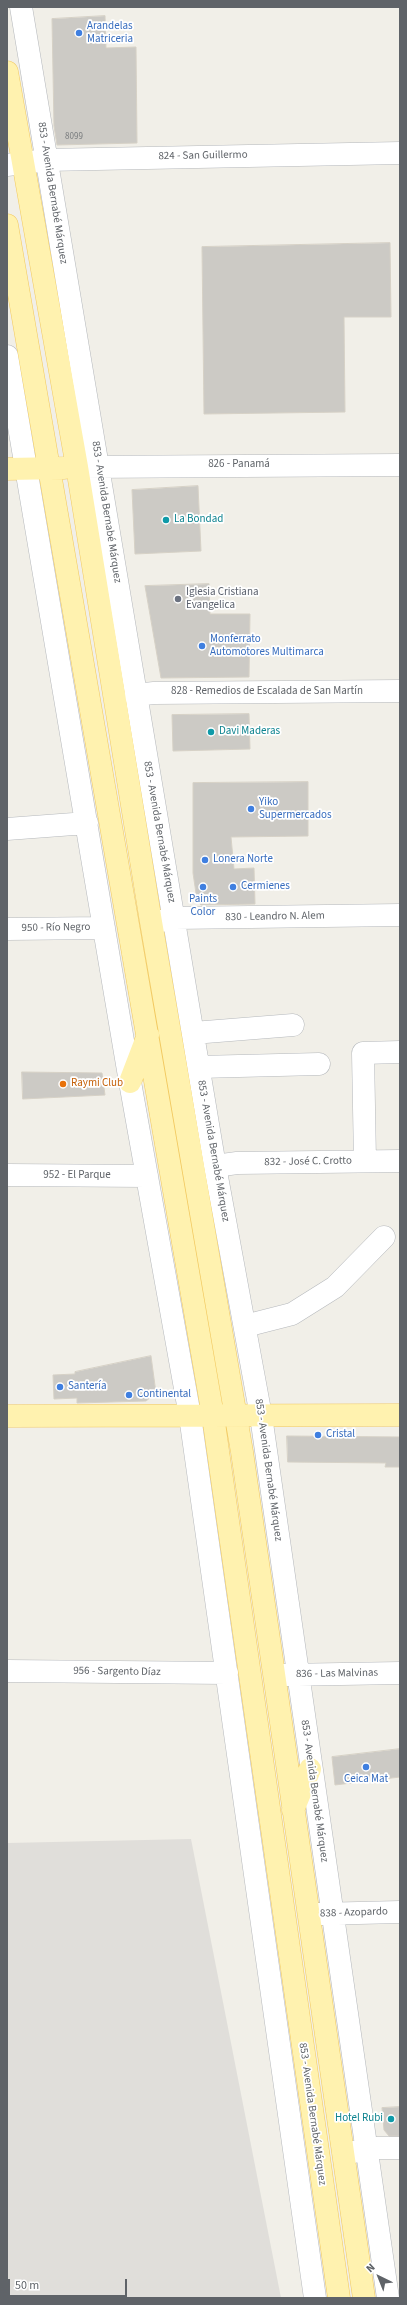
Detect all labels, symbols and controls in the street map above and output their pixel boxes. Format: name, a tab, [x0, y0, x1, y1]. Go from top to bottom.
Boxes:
place label: Arandelas Matriceria	[87, 20, 133, 46]
marker: Arandelas Matriceria	[74, 28, 84, 38]
street label: 853 - Avenida Bernabé Márquez	[34, 121, 70, 265]
house number: 8099	[65, 132, 83, 142]
street label: 824 - San Guillermo	[158, 149, 248, 163]
street label: 853 - Avenida Bernabé Márquez	[88, 440, 124, 584]
street label: 826 - Panamá	[208, 458, 270, 472]
place label: La Bondad	[174, 513, 223, 527]
marker: La Bondad	[161, 515, 171, 525]
place label: Iglesia Cristiana Evangelica	[186, 586, 258, 612]
marker: Iglesia Cristiana Evangelica	[173, 594, 183, 604]
place label: Monferrato Automotores Multimarca	[210, 633, 324, 659]
marker: Monferrato Automotores Multimarca	[197, 641, 207, 651]
street label: 828 - Remedios de Escalada de San Martín	[171, 685, 363, 699]
place label: Davi Maderas	[219, 725, 280, 739]
marker: Davi Maderas	[206, 727, 216, 737]
street label: 853 - Avenida Bernabé Márquez	[140, 760, 178, 904]
place label: Yiko Supermercados	[259, 796, 332, 822]
marker: Yiko Supermercados	[246, 804, 256, 814]
place label: Lonera Norte	[213, 853, 273, 867]
marker: Lonera Norte	[200, 855, 210, 865]
place label: Cermienes	[241, 880, 290, 894]
marker: Paints Color	[198, 882, 208, 892]
marker: Cermienes	[228, 882, 238, 892]
place label: Paints Color	[189, 893, 217, 919]
street label: 830 - Leandro N. Alem	[225, 910, 325, 924]
street label: 950 - Río Negro	[21, 921, 91, 935]
place label: Raymi Club	[71, 1077, 123, 1091]
marker: Raymi Club	[58, 1079, 68, 1089]
street label: 853 - Avenida Bernabé Márquez	[194, 1079, 232, 1223]
street label: 832 - José C. Crotto	[264, 1155, 352, 1169]
street label: 952 - El Parque	[43, 1169, 111, 1183]
place label: Santería	[68, 1380, 107, 1394]
marker: Santería	[55, 1382, 65, 1392]
place label: Continental	[137, 1388, 191, 1402]
marker: Continental	[124, 1390, 134, 1400]
street label: 853 - Avenida Bernabé Márquez	[251, 1398, 285, 1542]
place label: Cristal	[326, 1428, 355, 1442]
marker: Cristal	[313, 1430, 323, 1440]
street label: 956 - Sargento Díaz	[73, 1665, 161, 1679]
street label: 836 - Las Malvinas	[296, 1667, 378, 1681]
street label: 853 - Avenida Bernabé Márquez	[297, 1719, 331, 1863]
marker: Ceica Mat	[361, 1762, 371, 1772]
place label: Ceica Mat	[344, 1773, 388, 1787]
street label: 838 - Azopardo	[320, 1905, 388, 1921]
street label: 853 - Avenida Bernabé Márquez	[295, 2042, 329, 2186]
place label: Hotel Rubi	[335, 2112, 383, 2126]
marker: Hotel Rubi	[386, 2114, 396, 2124]
north arrow	[359, 2257, 399, 2297]
text: N	[363, 2260, 378, 2276]
scale bar	[10, 2271, 129, 2297]
text: 50 m	[15, 2277, 39, 2294]

